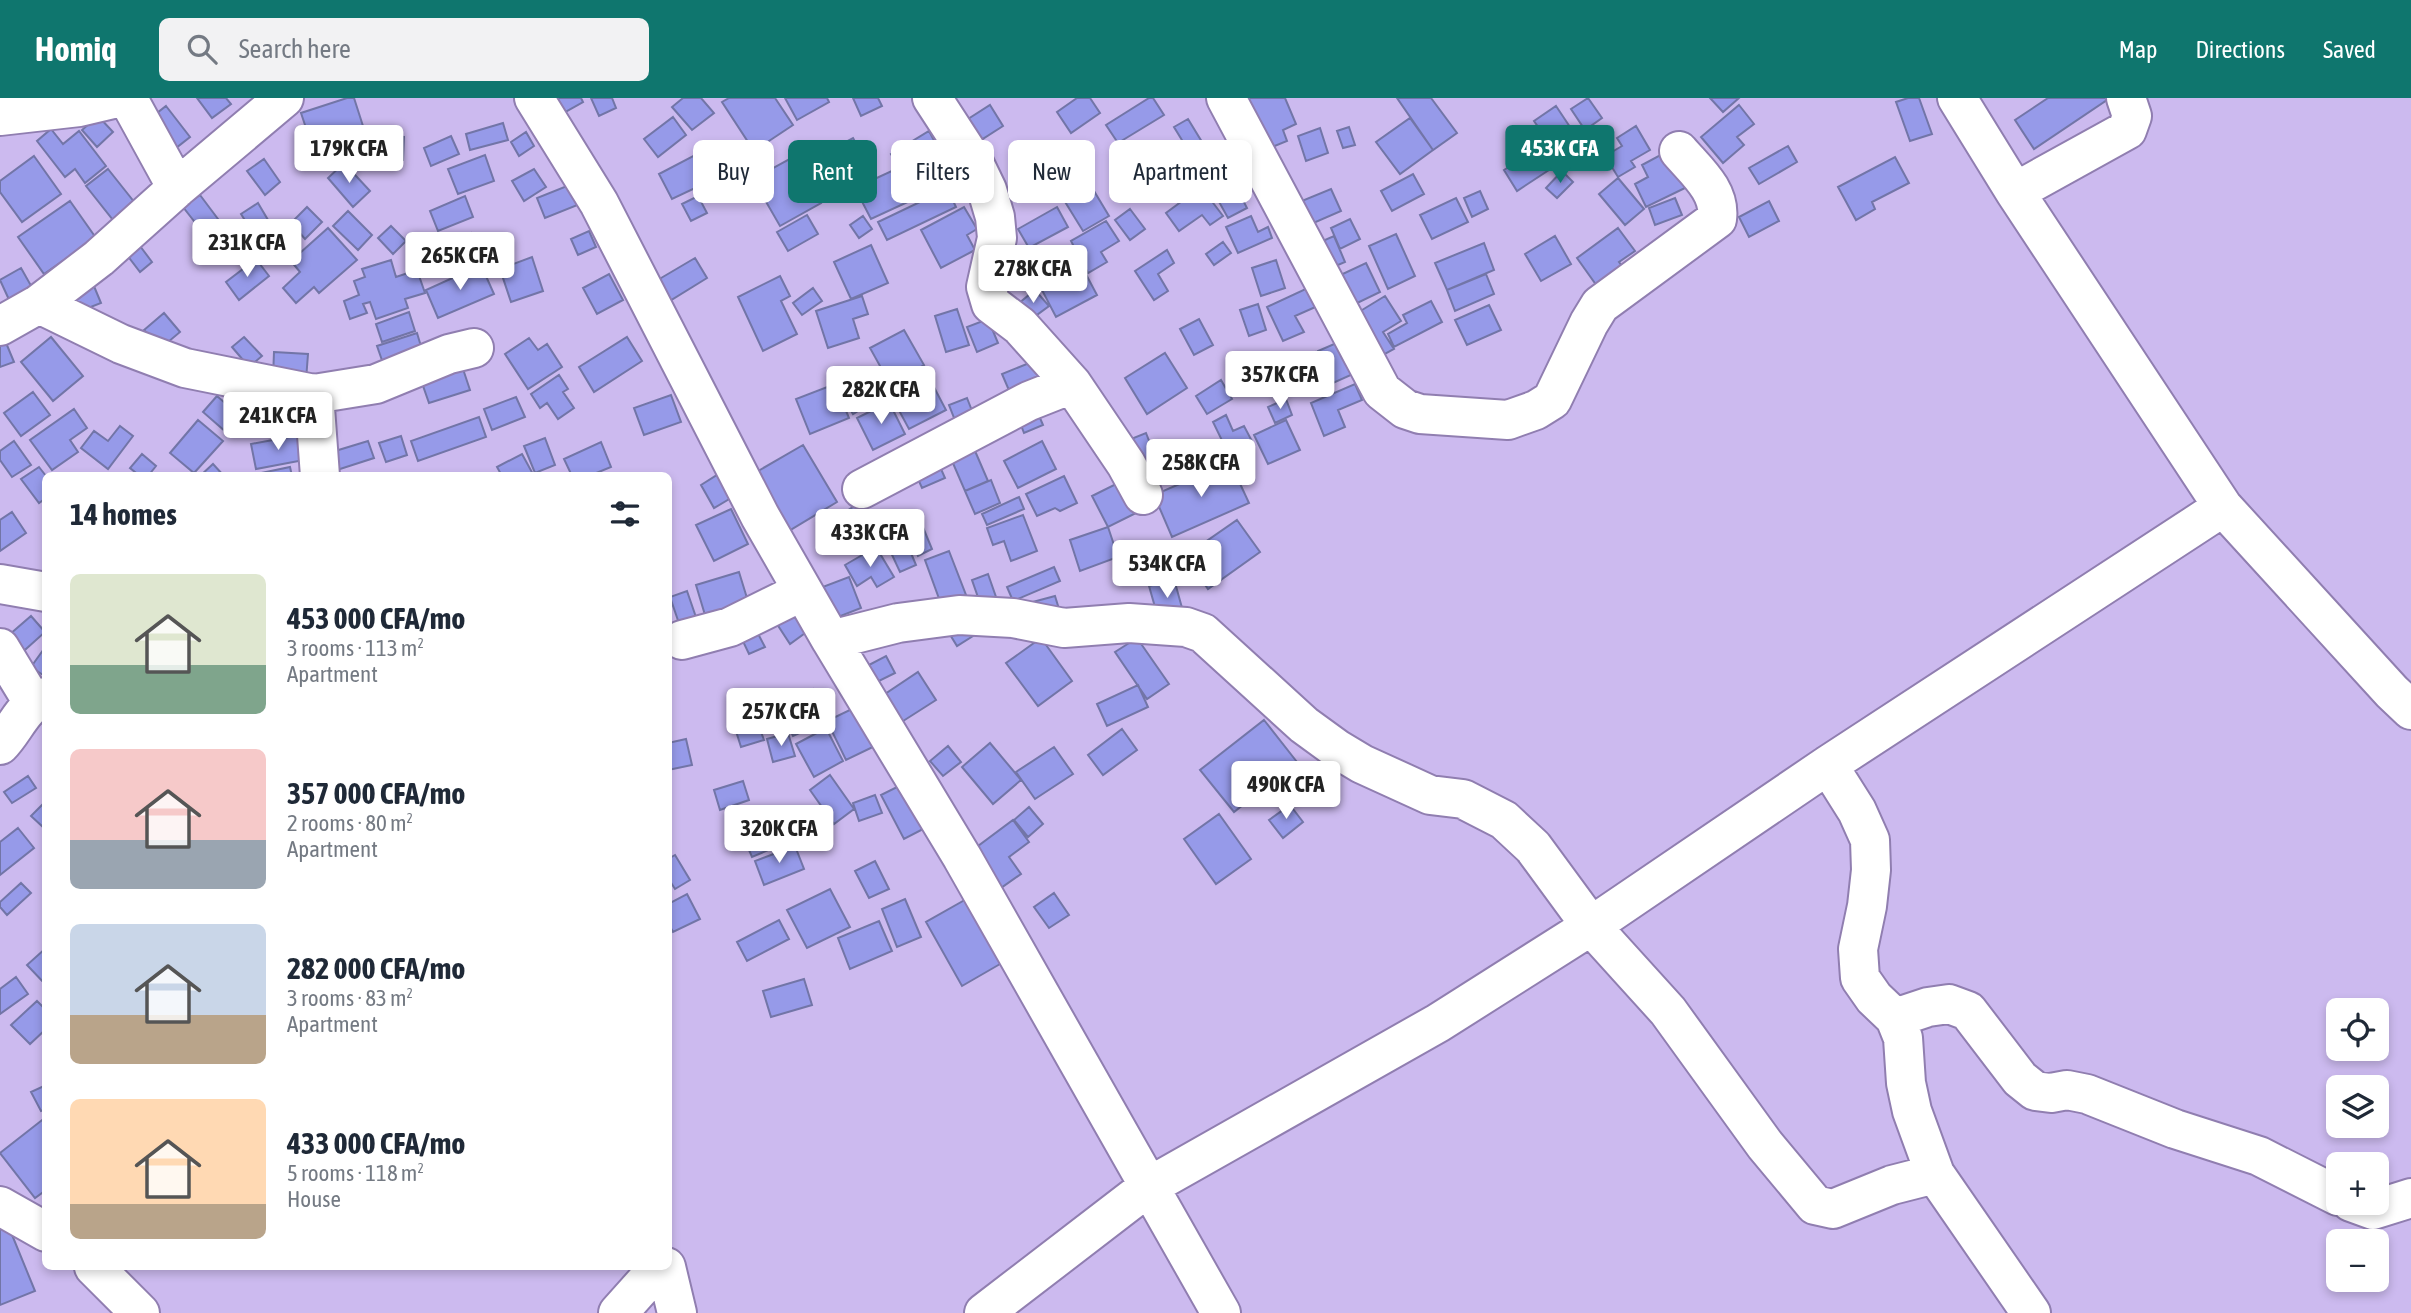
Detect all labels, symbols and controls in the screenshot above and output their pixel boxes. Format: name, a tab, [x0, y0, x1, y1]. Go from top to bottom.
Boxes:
search box	[159, 18, 649, 81]
text: Homiq	[35, 30, 117, 68]
icon: search	[183, 30, 221, 68]
text: Search here	[239, 34, 351, 64]
text: Map	[2119, 36, 2157, 63]
text: Directions	[2195, 36, 2285, 63]
text: Saved	[2323, 36, 2376, 63]
pin: 179K CFA	[277, 126, 421, 185]
pin: 453K CFA	[1488, 126, 1632, 185]
text: 179K CFA	[310, 135, 388, 161]
text: 453K CFA	[1521, 135, 1599, 161]
chip: Buy	[693, 140, 774, 203]
chip: Rent	[788, 140, 877, 203]
chip: Filters	[891, 140, 994, 203]
chip: New	[1008, 140, 1095, 203]
chip: Apartment	[1109, 140, 1252, 203]
pin: 231K CFA	[175, 220, 319, 279]
text: 231K CFA	[208, 229, 286, 255]
pin: 265K CFA	[388, 232, 532, 292]
text: 265K CFA	[421, 242, 499, 268]
pin: 278K CFA	[961, 246, 1105, 305]
text: 278K CFA	[994, 255, 1072, 281]
pin: 357K CFA	[1208, 352, 1352, 411]
text: 357K CFA	[1241, 361, 1319, 387]
pin: 282K CFA	[809, 366, 953, 426]
text: 282K CFA	[842, 376, 920, 402]
pin: 241K CFA	[206, 392, 350, 452]
text: 241K CFA	[239, 402, 317, 428]
pin: 258K CFA	[1129, 440, 1273, 499]
text: 258K CFA	[1162, 449, 1240, 475]
icon: filters	[606, 495, 644, 533]
text: 14 homes	[70, 497, 177, 531]
pin: 433K CFA	[798, 510, 942, 569]
text: 433K CFA	[831, 519, 909, 545]
pin: 534K CFA	[1095, 540, 1239, 600]
text: 534K CFA	[1128, 550, 1206, 576]
text: 453 000 CFA/mo	[287, 601, 465, 635]
icon: home	[126, 602, 210, 686]
text: 3 rooms · 113 m²	[287, 635, 424, 661]
text: Apartment	[287, 661, 378, 687]
pin: 257K CFA	[709, 688, 853, 748]
text: 257K CFA	[742, 698, 820, 724]
pin: 490K CFA	[1214, 762, 1358, 821]
text: 490K CFA	[1247, 771, 1325, 797]
text: 357 000 CFA/mo	[287, 776, 465, 810]
icon: home	[126, 777, 210, 861]
pin: 320K CFA	[707, 806, 851, 865]
text: 2 rooms · 80 m²	[287, 810, 413, 836]
text: 320K CFA	[740, 815, 818, 841]
text: Apartment	[287, 836, 378, 862]
text: 282 000 CFA/mo	[287, 951, 465, 985]
icon: home	[126, 952, 210, 1036]
text: 3 rooms · 83 m²	[287, 985, 413, 1011]
map controls	[2326, 998, 2389, 1292]
button: locate	[2326, 998, 2389, 1061]
text: Apartment	[287, 1011, 378, 1037]
button: layers	[2326, 1075, 2389, 1138]
text: 433 000 CFA/mo	[287, 1126, 465, 1160]
icon: home	[126, 1127, 210, 1211]
button: +	[2326, 1152, 2389, 1215]
text: 5 rooms · 118 m²	[287, 1160, 424, 1186]
text: House	[287, 1186, 341, 1212]
button: −	[2326, 1229, 2389, 1292]

